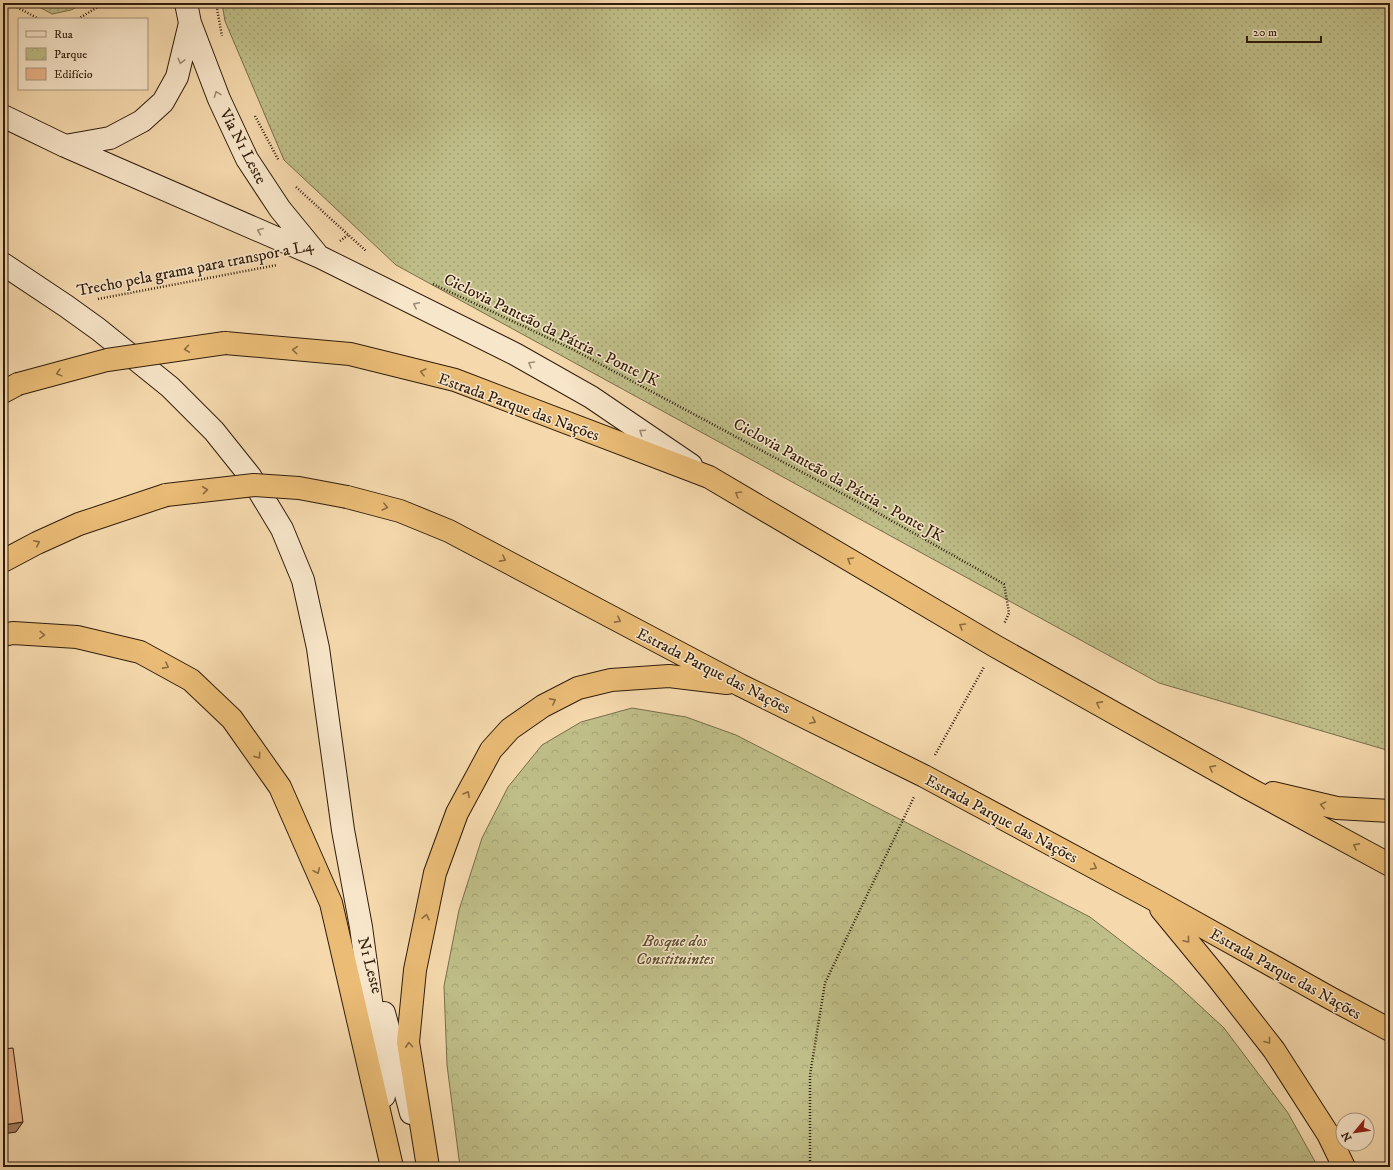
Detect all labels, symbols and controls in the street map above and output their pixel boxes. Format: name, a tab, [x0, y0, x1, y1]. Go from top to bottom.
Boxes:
legend	[18, 18, 148, 90]
scale bar	[1247, 18, 1321, 44]
text: 20 m	[1253, 25, 1277, 40]
text: Rua	[54, 27, 74, 42]
text: Parque	[54, 47, 87, 62]
one-way arrow	[177, 58, 185, 64]
text: Edifício	[54, 67, 93, 82]
one-way arrow	[214, 91, 222, 98]
street label: Via N1 Leste	[215, 105, 271, 188]
one-way arrow	[257, 228, 265, 236]
street label: Trecho pela grama para transpor a L4	[75, 235, 316, 301]
street label: Ciclovia Panteão da Pátria - Ponte JK	[441, 269, 663, 391]
one-way arrow	[412, 302, 420, 309]
one-way arrow	[184, 344, 190, 353]
one-way arrow	[292, 345, 298, 354]
one-way arrow	[528, 361, 535, 368]
one-way arrow	[56, 368, 63, 377]
street label: Estrada Parque das Nações	[435, 368, 602, 445]
one-way arrow	[420, 369, 426, 377]
street label: Ciclovia Panteão da Pátria - Ponte JK	[730, 414, 948, 546]
one-way arrow	[639, 429, 646, 437]
one-way arrow	[201, 486, 208, 495]
one-way arrow	[735, 492, 742, 499]
one-way arrow	[381, 502, 388, 511]
one-way arrow	[33, 540, 41, 548]
one-way arrow	[499, 555, 506, 562]
one-way arrow	[847, 558, 854, 565]
one-way arrow	[614, 615, 621, 623]
street label: Estrada Parque das Nações	[633, 623, 794, 718]
one-way arrow	[959, 624, 966, 631]
one-way arrow	[39, 630, 45, 639]
one-way arrow	[162, 662, 169, 669]
one-way arrow	[549, 698, 556, 706]
one-way arrow	[1096, 702, 1103, 709]
one-way arrow	[809, 716, 816, 724]
one-way arrow	[253, 751, 260, 758]
one-way arrow	[1209, 765, 1216, 773]
street label: Estrada Parque das Nações	[922, 770, 1081, 868]
one-way arrow	[462, 791, 470, 798]
one-way arrow	[1320, 801, 1327, 810]
one-way arrow	[1353, 844, 1360, 851]
one-way arrow	[1090, 863, 1097, 870]
one-way arrow	[312, 866, 320, 874]
one-way arrow	[421, 914, 429, 920]
street label: Estrada Parque das Nações	[1206, 924, 1365, 1024]
park label: Bosque dos Constituintes	[636, 931, 715, 969]
street label: N1 Leste	[353, 935, 387, 996]
one-way arrow	[1182, 935, 1189, 942]
one-way arrow	[1263, 1037, 1270, 1044]
one-way arrow	[405, 1042, 414, 1048]
north arrow	[1335, 1112, 1375, 1152]
text: N	[1339, 1129, 1355, 1144]

